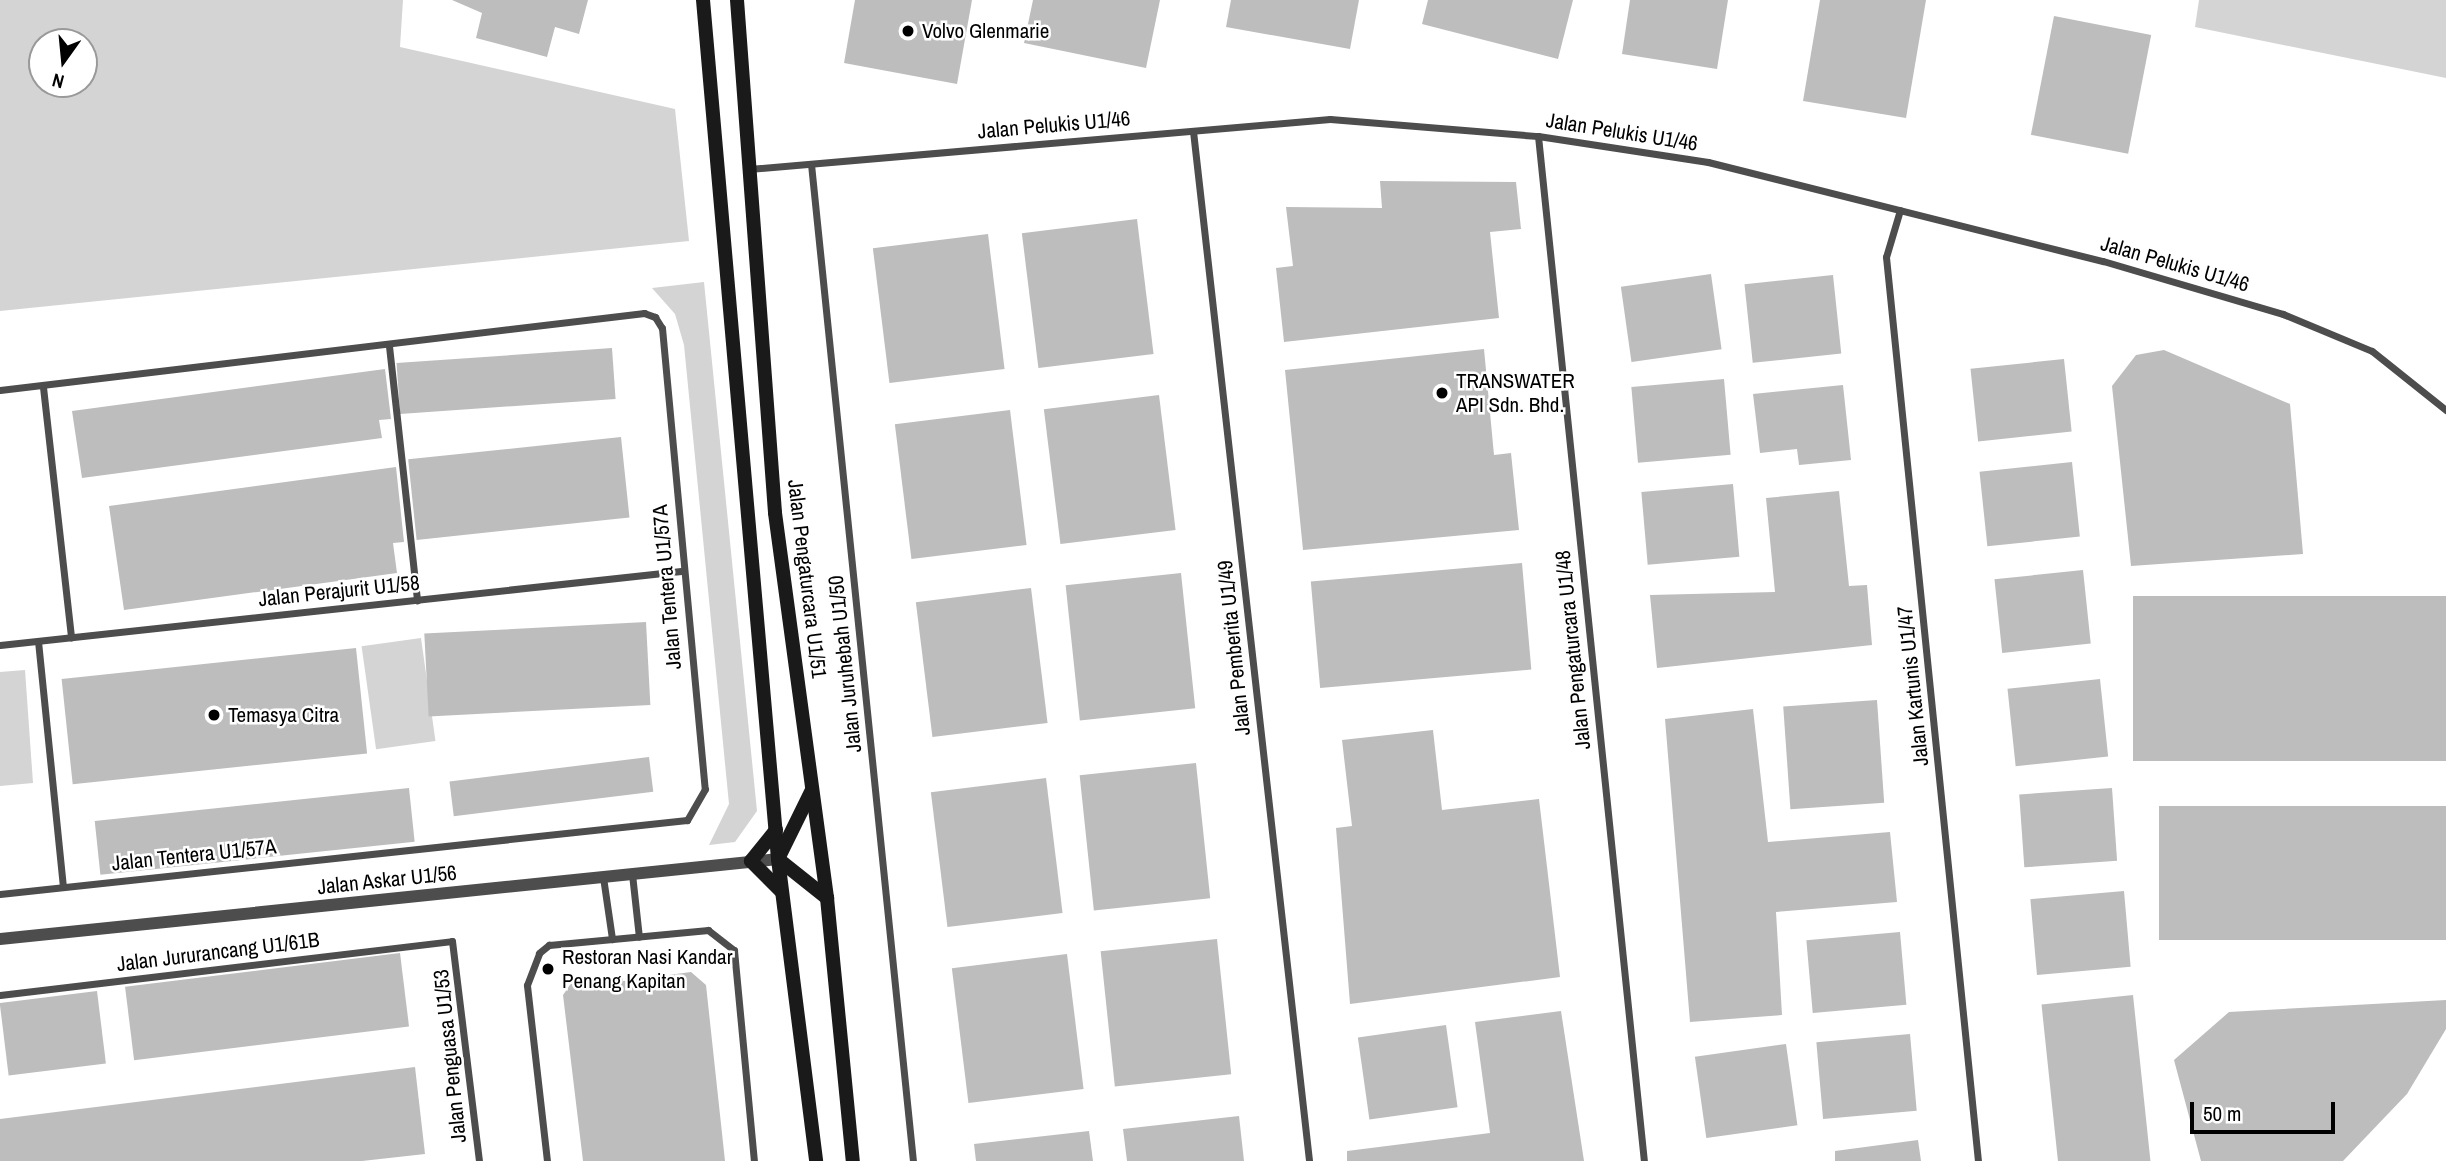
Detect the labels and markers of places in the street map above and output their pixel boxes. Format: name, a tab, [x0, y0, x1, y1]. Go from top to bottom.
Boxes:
place label: Volvo Glenmarie	[922, 18, 1049, 44]
marker: Volvo Glenmarie	[900, 23, 916, 39]
place label: TRANSWATER API Sdn. Bhd.	[1456, 368, 1575, 418]
marker: TRANSWATER API Sdn. Bhd.	[1434, 385, 1450, 401]
place label: Temasya Citra	[228, 702, 339, 728]
marker: Temasya Citra	[206, 707, 222, 723]
place label: Restoran Nasi Kandar Penang Kapitan	[562, 944, 732, 994]
marker: Restoran Nasi Kandar Penang Kapitan	[540, 961, 556, 977]

